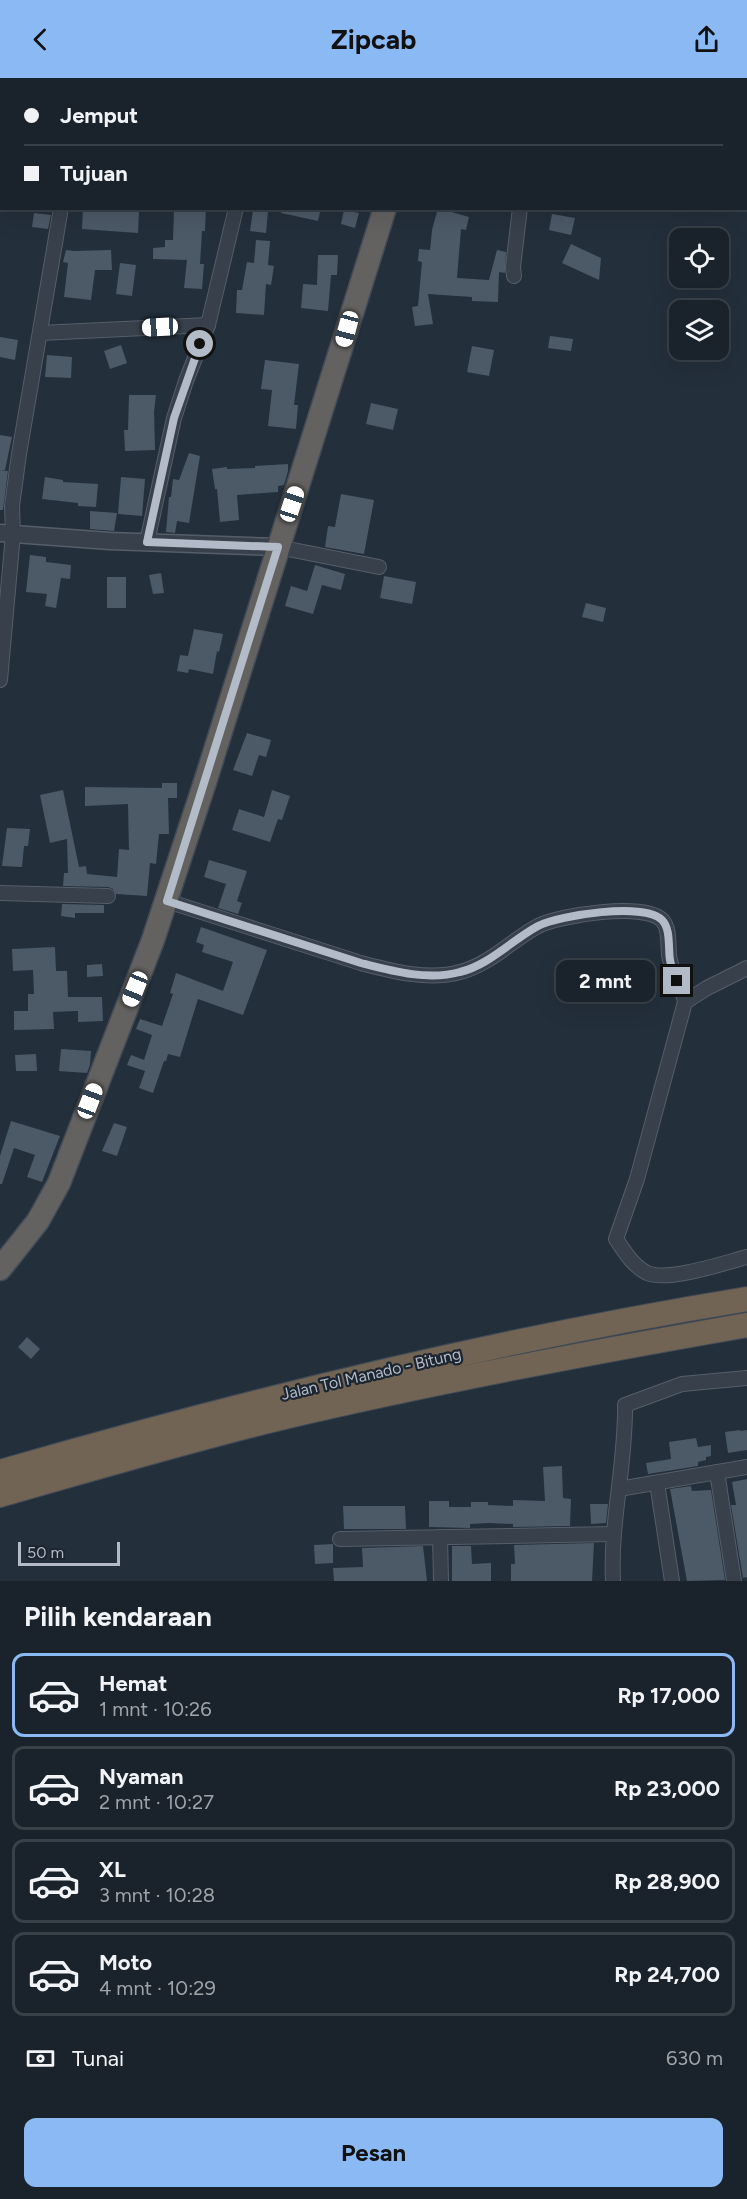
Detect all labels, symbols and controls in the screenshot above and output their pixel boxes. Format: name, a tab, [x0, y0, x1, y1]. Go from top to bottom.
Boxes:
icon: back	[24, 23, 57, 56]
text: Zipcab	[331, 23, 416, 56]
icon: share	[690, 23, 723, 56]
text: Jemput	[60, 102, 138, 129]
text: Tujuan	[60, 160, 128, 187]
map controls	[669, 228, 729, 360]
button: locate	[669, 228, 729, 288]
button: layers	[669, 300, 729, 360]
car	[334, 309, 360, 349]
car	[142, 317, 178, 337]
route start	[186, 330, 213, 357]
car	[278, 484, 306, 524]
callout: 2 mnt	[557, 960, 656, 1002]
route end	[663, 967, 690, 994]
car	[120, 969, 150, 1009]
text: 2 mnt	[579, 969, 632, 993]
car	[75, 1081, 105, 1121]
street label: Jalan Tol Manado - Bitung	[279, 1344, 463, 1404]
scale bar	[18, 1539, 120, 1566]
text: 50 m	[27, 1543, 64, 1562]
text: Pilih kendaraan	[24, 1600, 212, 1633]
icon: car	[27, 1668, 81, 1722]
text: Hemat	[99, 1670, 167, 1697]
text: Rp 17,000	[617, 1682, 720, 1709]
text: 1 mnt · 10:26	[99, 1697, 212, 1721]
icon: car	[27, 1761, 81, 1815]
text: Nyaman	[99, 1763, 183, 1790]
text: Rp 23,000	[614, 1775, 720, 1802]
text: 2 mnt · 10:27	[99, 1790, 214, 1814]
icon: car	[27, 1854, 81, 1908]
text: XL	[99, 1856, 126, 1883]
text: Rp 28,900	[614, 1868, 720, 1895]
text: 3 mnt · 10:28	[99, 1883, 215, 1907]
icon: car	[27, 1947, 81, 2001]
text: Moto	[99, 1949, 152, 1976]
text: Rp 24,700	[614, 1961, 720, 1988]
text: 4 mnt · 10:29	[99, 1976, 216, 2000]
icon: cash	[24, 2042, 57, 2075]
text: Tunai	[72, 2045, 124, 2072]
text: 630 m	[666, 2046, 723, 2070]
button: Pesan	[24, 2118, 723, 2187]

